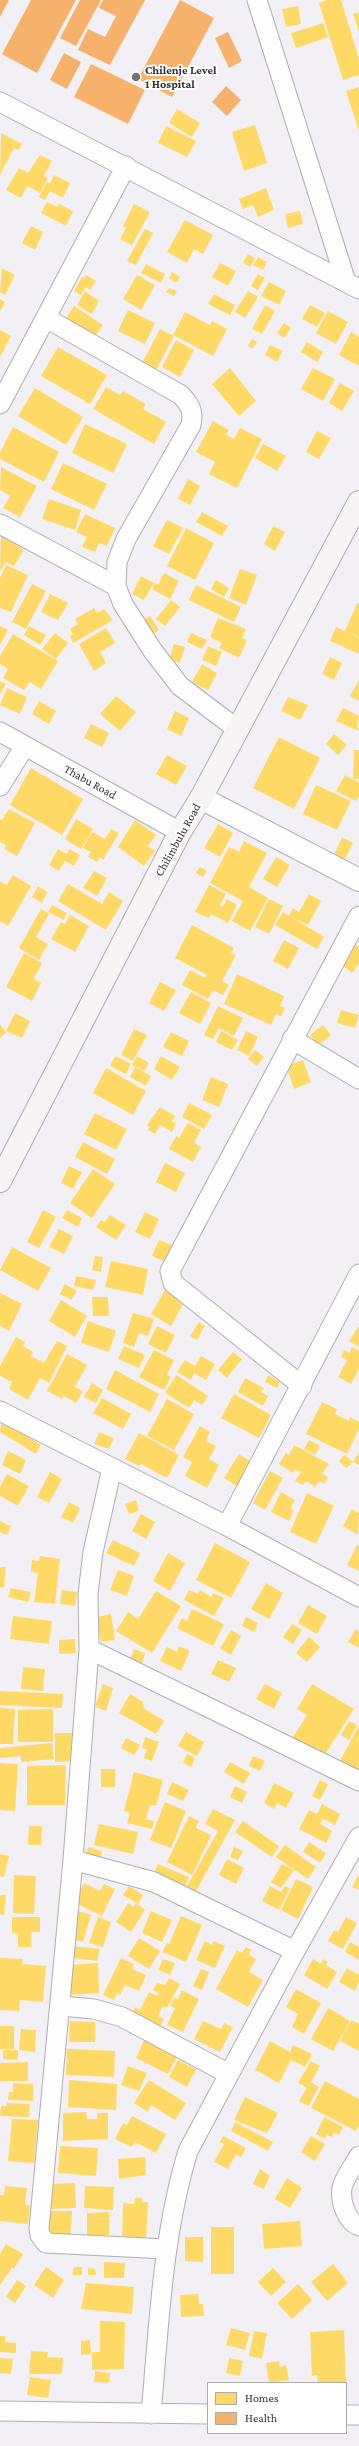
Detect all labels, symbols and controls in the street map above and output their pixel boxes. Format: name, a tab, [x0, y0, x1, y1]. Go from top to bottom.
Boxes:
place label: Chilenje Level 1 Hospital	[145, 63, 217, 91]
marker: Chilenje Level 1 Hospital	[130, 71, 142, 83]
street label: Thabu Road	[61, 762, 119, 802]
street label: Chilimbulu Road	[152, 801, 204, 879]
legend	[207, 2382, 347, 2434]
text: Homes	[245, 2391, 278, 2405]
text: Health	[245, 2411, 277, 2425]

